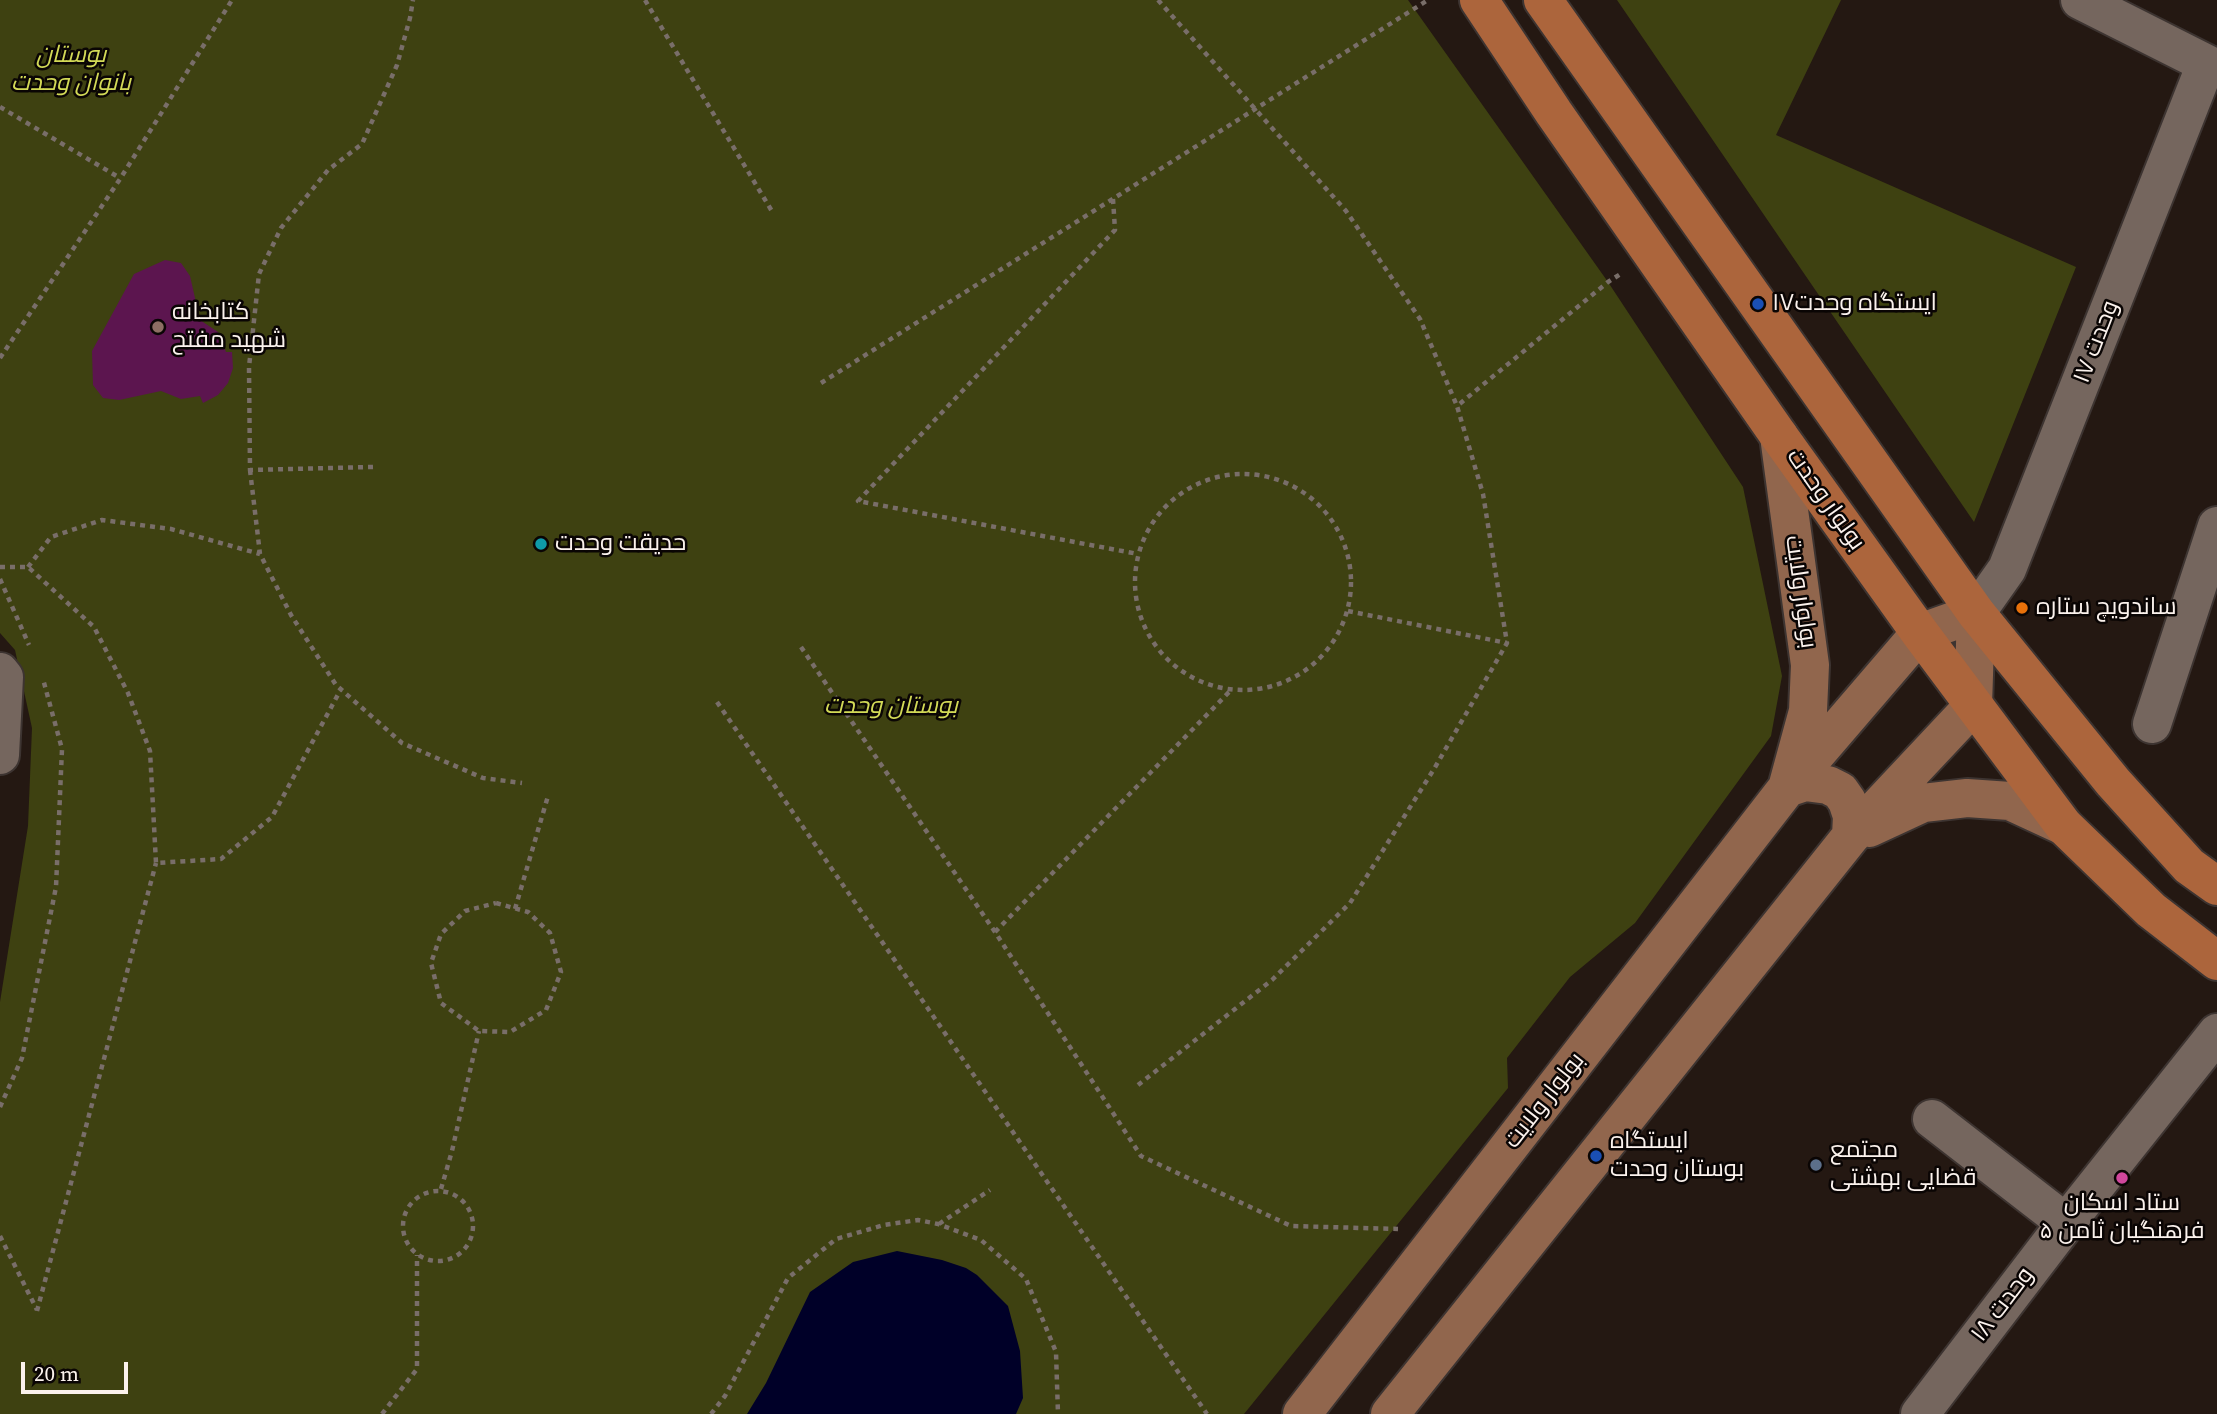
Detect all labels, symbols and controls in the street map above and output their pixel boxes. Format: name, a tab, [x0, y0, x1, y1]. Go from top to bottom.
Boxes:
park label: بوستان بانوان وحدت	[11, 42, 131, 98]
place label: ایستگاه وحدت۱۷	[1772, 290, 1937, 318]
marker: ایستگاه وحدت۱۷	[1750, 296, 1766, 312]
street label: وحدت ۱۷	[2068, 297, 2126, 387]
place label: کتابخانه شهید مفتح	[172, 299, 286, 355]
marker: کتابخانه شهید مفتح	[150, 319, 166, 335]
street label: بولوار وحدت	[1780, 444, 1870, 556]
place label: حدیقت وحدت	[555, 530, 686, 558]
street label: بولوار ولایت	[1778, 534, 1822, 650]
marker: حدیقت وحدت	[533, 536, 549, 552]
place label: ساندویچ ستاره	[2036, 594, 2177, 622]
marker: ساندویچ ستاره	[2014, 600, 2030, 616]
park label: بوستان وحدت	[824, 693, 958, 721]
street label: بولوار ولایت	[1499, 1047, 1591, 1155]
place label: ایستگاه بوستان وحدت	[1610, 1128, 1744, 1184]
place label: مجتمع قضایی بهشتی	[1830, 1137, 1976, 1193]
marker: ایستگاه بوستان وحدت	[1588, 1148, 1604, 1164]
marker: مجتمع قضایی بهشتی	[1808, 1157, 1824, 1173]
marker: ستاد اسکان فرهنگیان ثامن ۵	[2114, 1170, 2130, 1186]
place label: ستاد اسکان فرهنگیان ثامن ۵	[2040, 1190, 2204, 1246]
street label: وحدت ۱۸	[1966, 1262, 2040, 1348]
scale bar	[24, 1348, 131, 1392]
text: 20 m	[34, 1359, 79, 1388]

